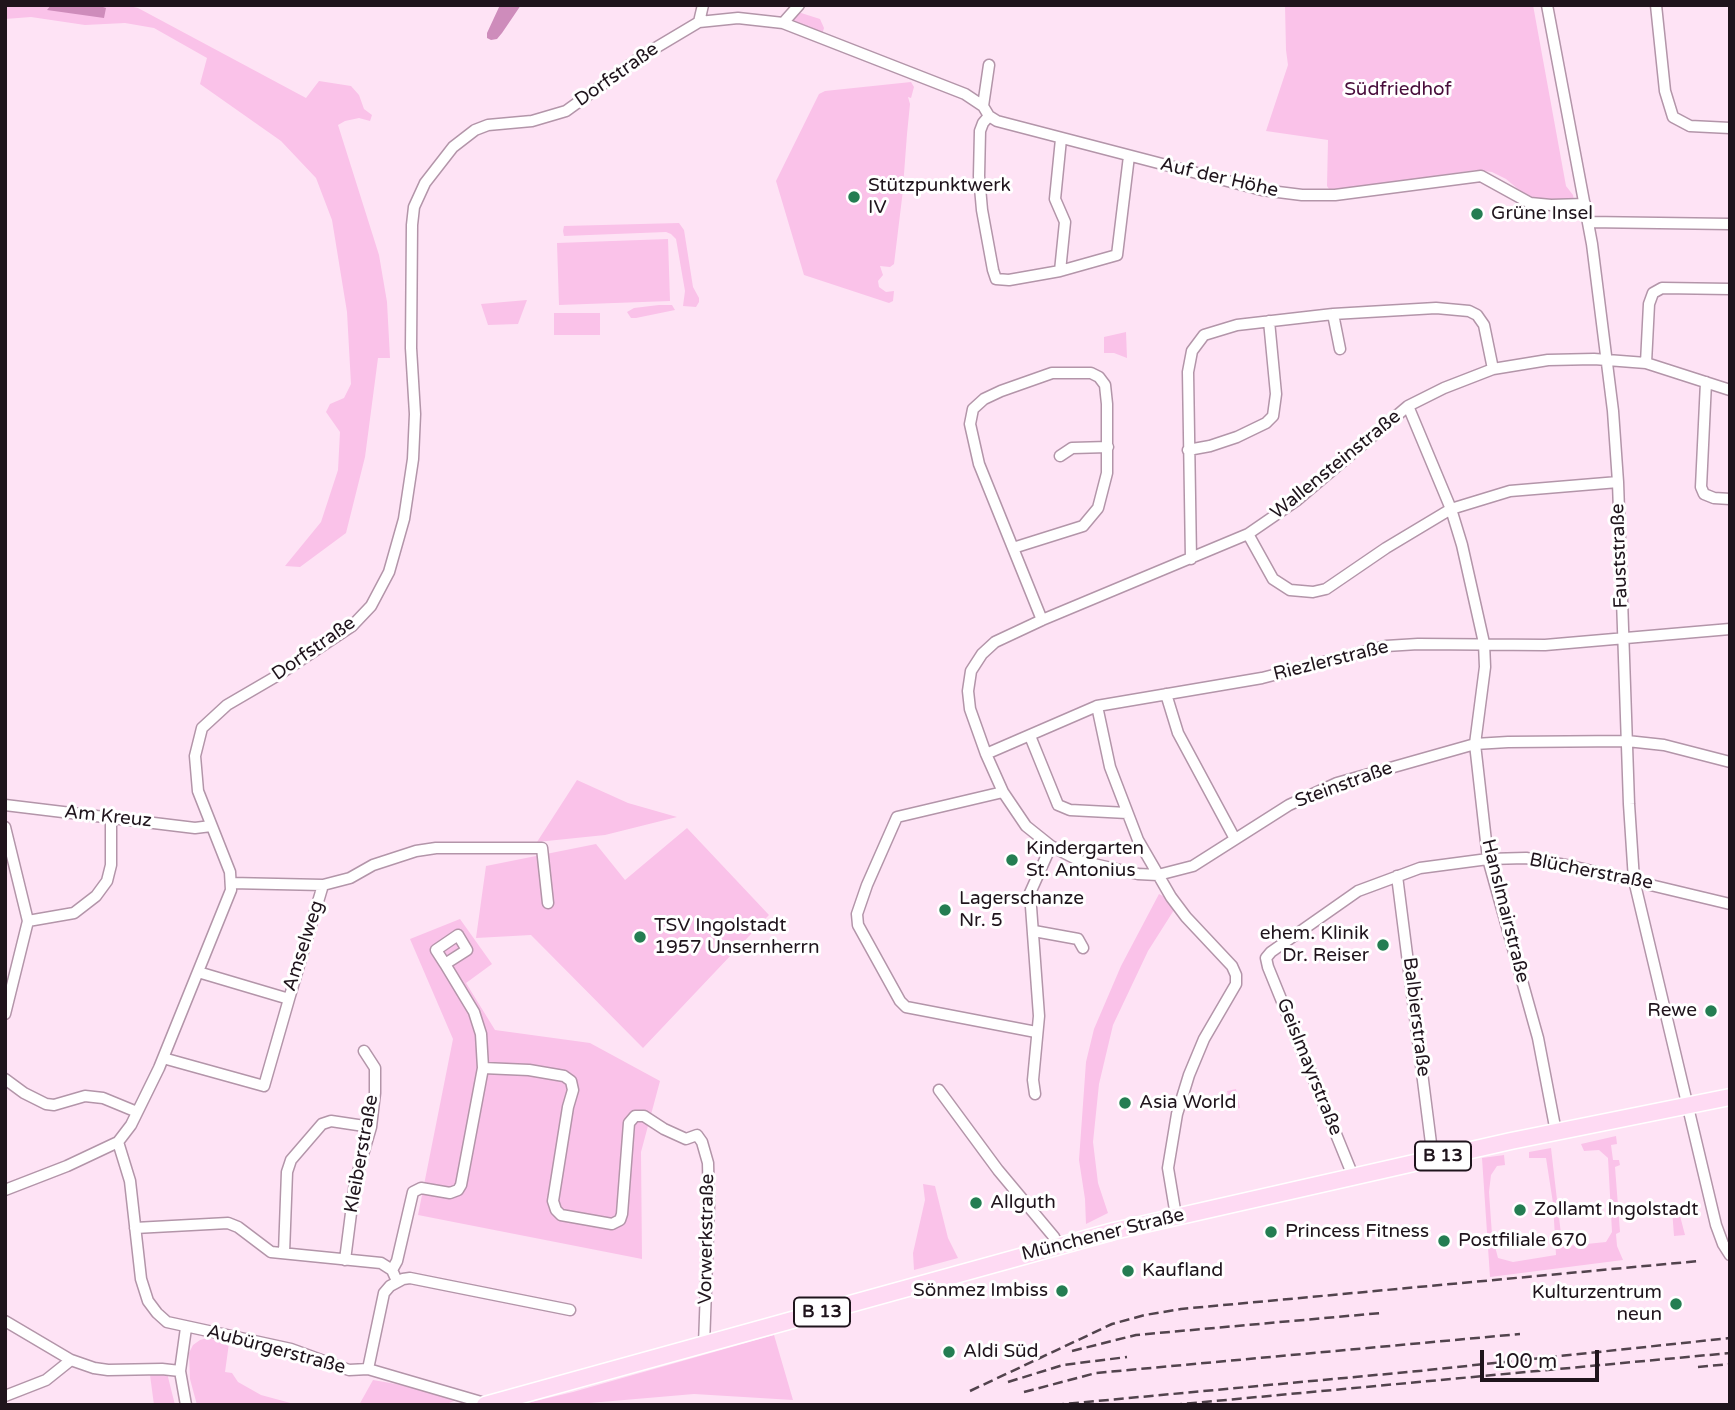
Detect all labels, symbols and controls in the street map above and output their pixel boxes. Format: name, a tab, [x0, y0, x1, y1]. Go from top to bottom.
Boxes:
street label: Dorfstraße	[571, 38, 663, 112]
park label: Südfriedhof	[1344, 79, 1452, 101]
street label: Auf der Höhe	[1158, 153, 1280, 203]
place label: Stützpunktwerk IV	[868, 175, 1011, 219]
marker: Stützpunktwerk IV	[846, 189, 862, 205]
place label: Grüne Insel	[1491, 203, 1593, 225]
marker: Grüne Insel	[1469, 206, 1485, 222]
street label: Wallensteinstraße	[1266, 406, 1406, 524]
street label: Fauststraße	[1607, 503, 1633, 609]
street label: Dorfstraße	[268, 612, 360, 686]
street label: Riezlerstraße	[1271, 636, 1391, 686]
street label: Steinstraße	[1292, 757, 1396, 813]
street label: Am Kreuz	[63, 801, 153, 833]
street label: Hanslmairstraße	[1476, 837, 1534, 985]
place label: Kindergarten St. Antonius	[1026, 838, 1144, 882]
street label: Blücherstraße	[1527, 849, 1655, 895]
marker: Kindergarten St. Antonius	[1004, 852, 1020, 868]
place label: Lagerschanze Nr. 5	[959, 888, 1084, 932]
street label: Amselweg	[279, 898, 329, 994]
marker: Lagerschanze Nr. 5	[937, 902, 953, 918]
place label: TSV Ingolstadt 1957 Unsernherrn	[654, 915, 819, 959]
place label: ehem. Klinik Dr. Reiser	[1260, 923, 1369, 967]
marker: TSV Ingolstadt 1957 Unsernherrn	[632, 929, 648, 945]
marker: ehem. Klinik Dr. Reiser	[1375, 937, 1391, 953]
street label: Balbierstraße	[1397, 956, 1435, 1078]
street label: Geislmayrstraße	[1271, 995, 1347, 1139]
place label: Rewe	[1647, 1000, 1697, 1022]
marker: Rewe	[1703, 1003, 1719, 1019]
place label: Asia World	[1139, 1092, 1237, 1114]
street label: Kleiberstraße	[340, 1093, 384, 1215]
marker: Asia World	[1117, 1095, 1133, 1111]
road number: B 13	[1415, 1142, 1471, 1170]
street label: Vorwerkstraße	[694, 1173, 720, 1305]
place label: Allguth	[990, 1192, 1056, 1214]
marker: Allguth	[968, 1195, 984, 1211]
place label: Zollamt Ingolstadt	[1534, 1199, 1699, 1221]
marker: Zollamt Ingolstadt	[1512, 1202, 1528, 1218]
street label: Münchener Straße	[1019, 1204, 1187, 1266]
place label: Princess Fitness	[1285, 1221, 1429, 1243]
marker: Princess Fitness	[1263, 1224, 1279, 1240]
place label: Postfiliale 670	[1458, 1230, 1587, 1252]
marker: Postfiliale 670	[1436, 1233, 1452, 1249]
place label: Kaufland	[1142, 1260, 1223, 1282]
marker: Kaufland	[1120, 1263, 1136, 1279]
place label: Sönmez Imbiss	[913, 1280, 1048, 1302]
place label: Kulturzentrum neun	[1532, 1282, 1662, 1326]
marker: Sönmez Imbiss	[1054, 1283, 1070, 1299]
marker: Kulturzentrum neun	[1668, 1296, 1684, 1312]
road number: B 13	[794, 1297, 850, 1326]
street label: Aubürgerstraße	[204, 1321, 348, 1379]
scale bar	[1483, 1336, 1602, 1380]
place label: Aldi Süd	[963, 1341, 1039, 1363]
marker: Aldi Süd	[941, 1344, 957, 1360]
text: 100 m	[1493, 1349, 1557, 1374]

